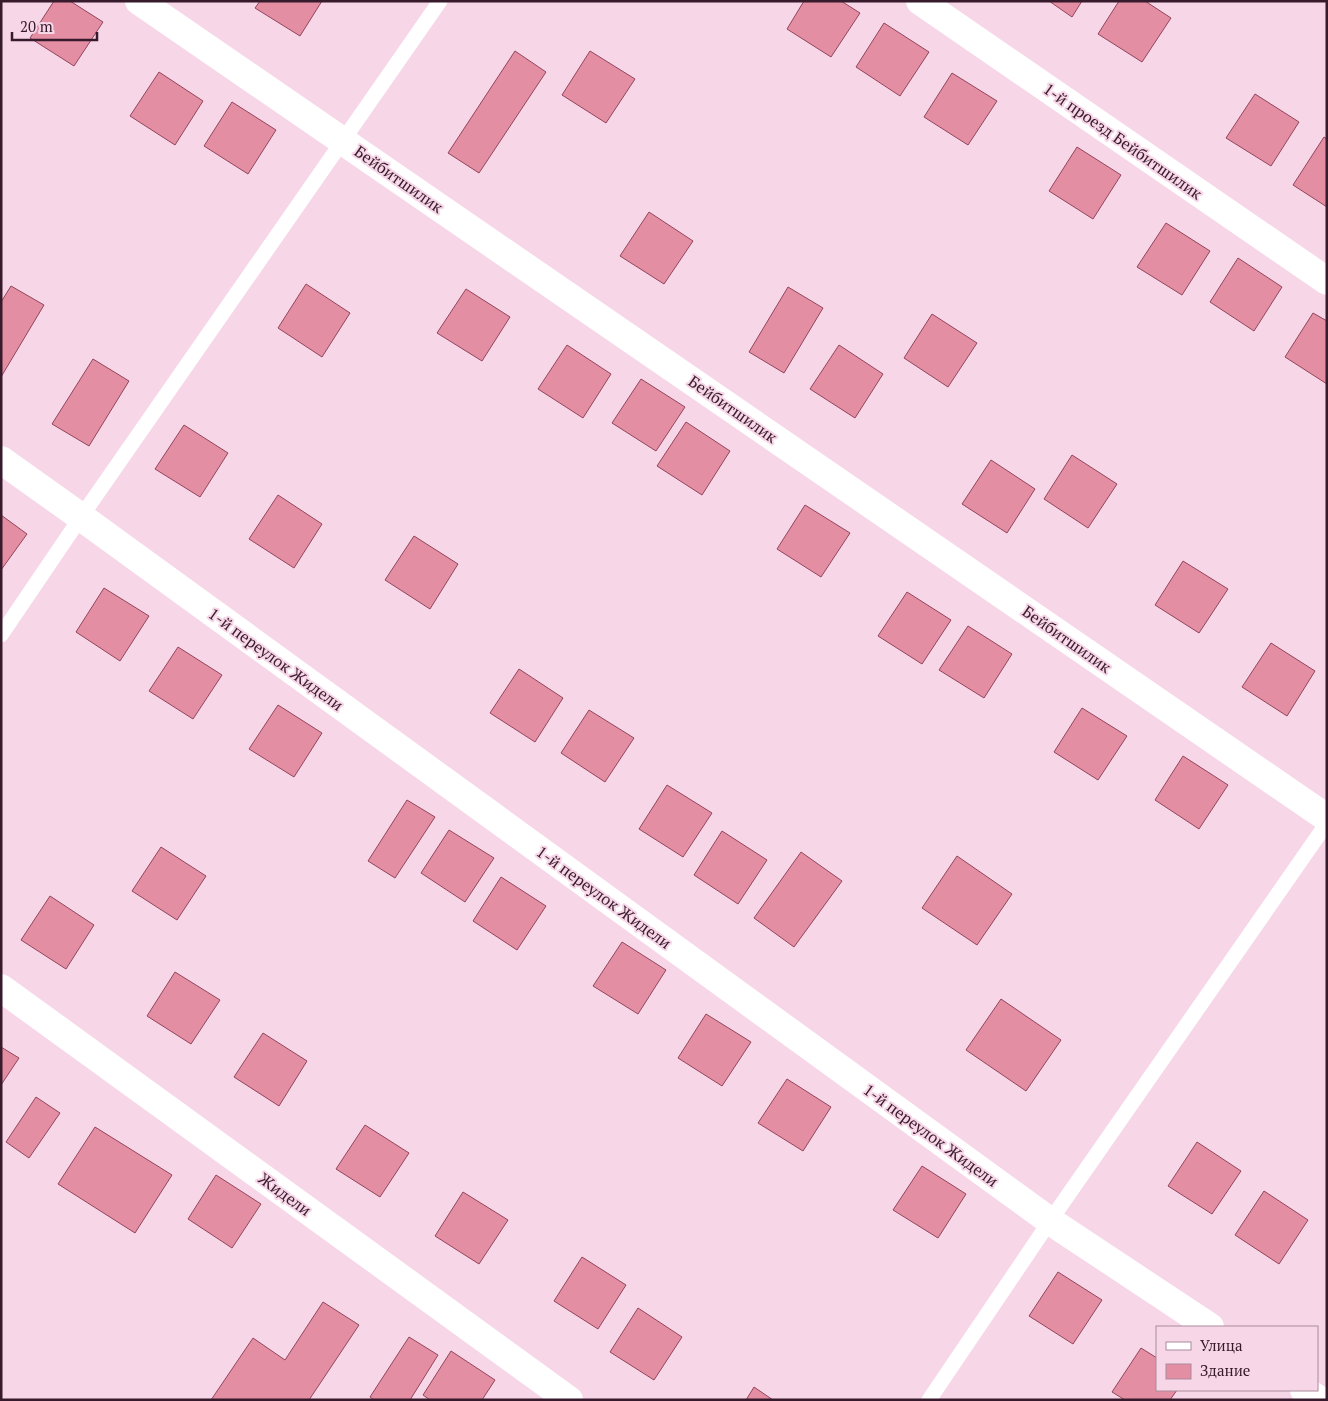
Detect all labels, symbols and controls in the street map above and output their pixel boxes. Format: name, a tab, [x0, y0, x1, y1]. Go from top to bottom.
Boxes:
scale bar	[12, 10, 98, 42]
text: 20 m	[20, 16, 53, 36]
street label: 1-й проезд Бейбитшилик	[1039, 78, 1207, 205]
street label: Бейбитшилик	[350, 140, 448, 218]
street label: Бейбитшилик	[684, 370, 782, 448]
street label: Бейбитшилик	[1018, 600, 1116, 678]
street label: 1-й переулок Жидели	[204, 603, 348, 716]
street label: 1-й переулок Жидели	[532, 841, 676, 954]
street label: 1-й переулок Жидели	[859, 1079, 1003, 1192]
street label: Жидели	[254, 1167, 316, 1221]
legend	[1156, 1326, 1318, 1391]
text: Улица	[1200, 1335, 1243, 1355]
text: Здание	[1200, 1360, 1250, 1380]

